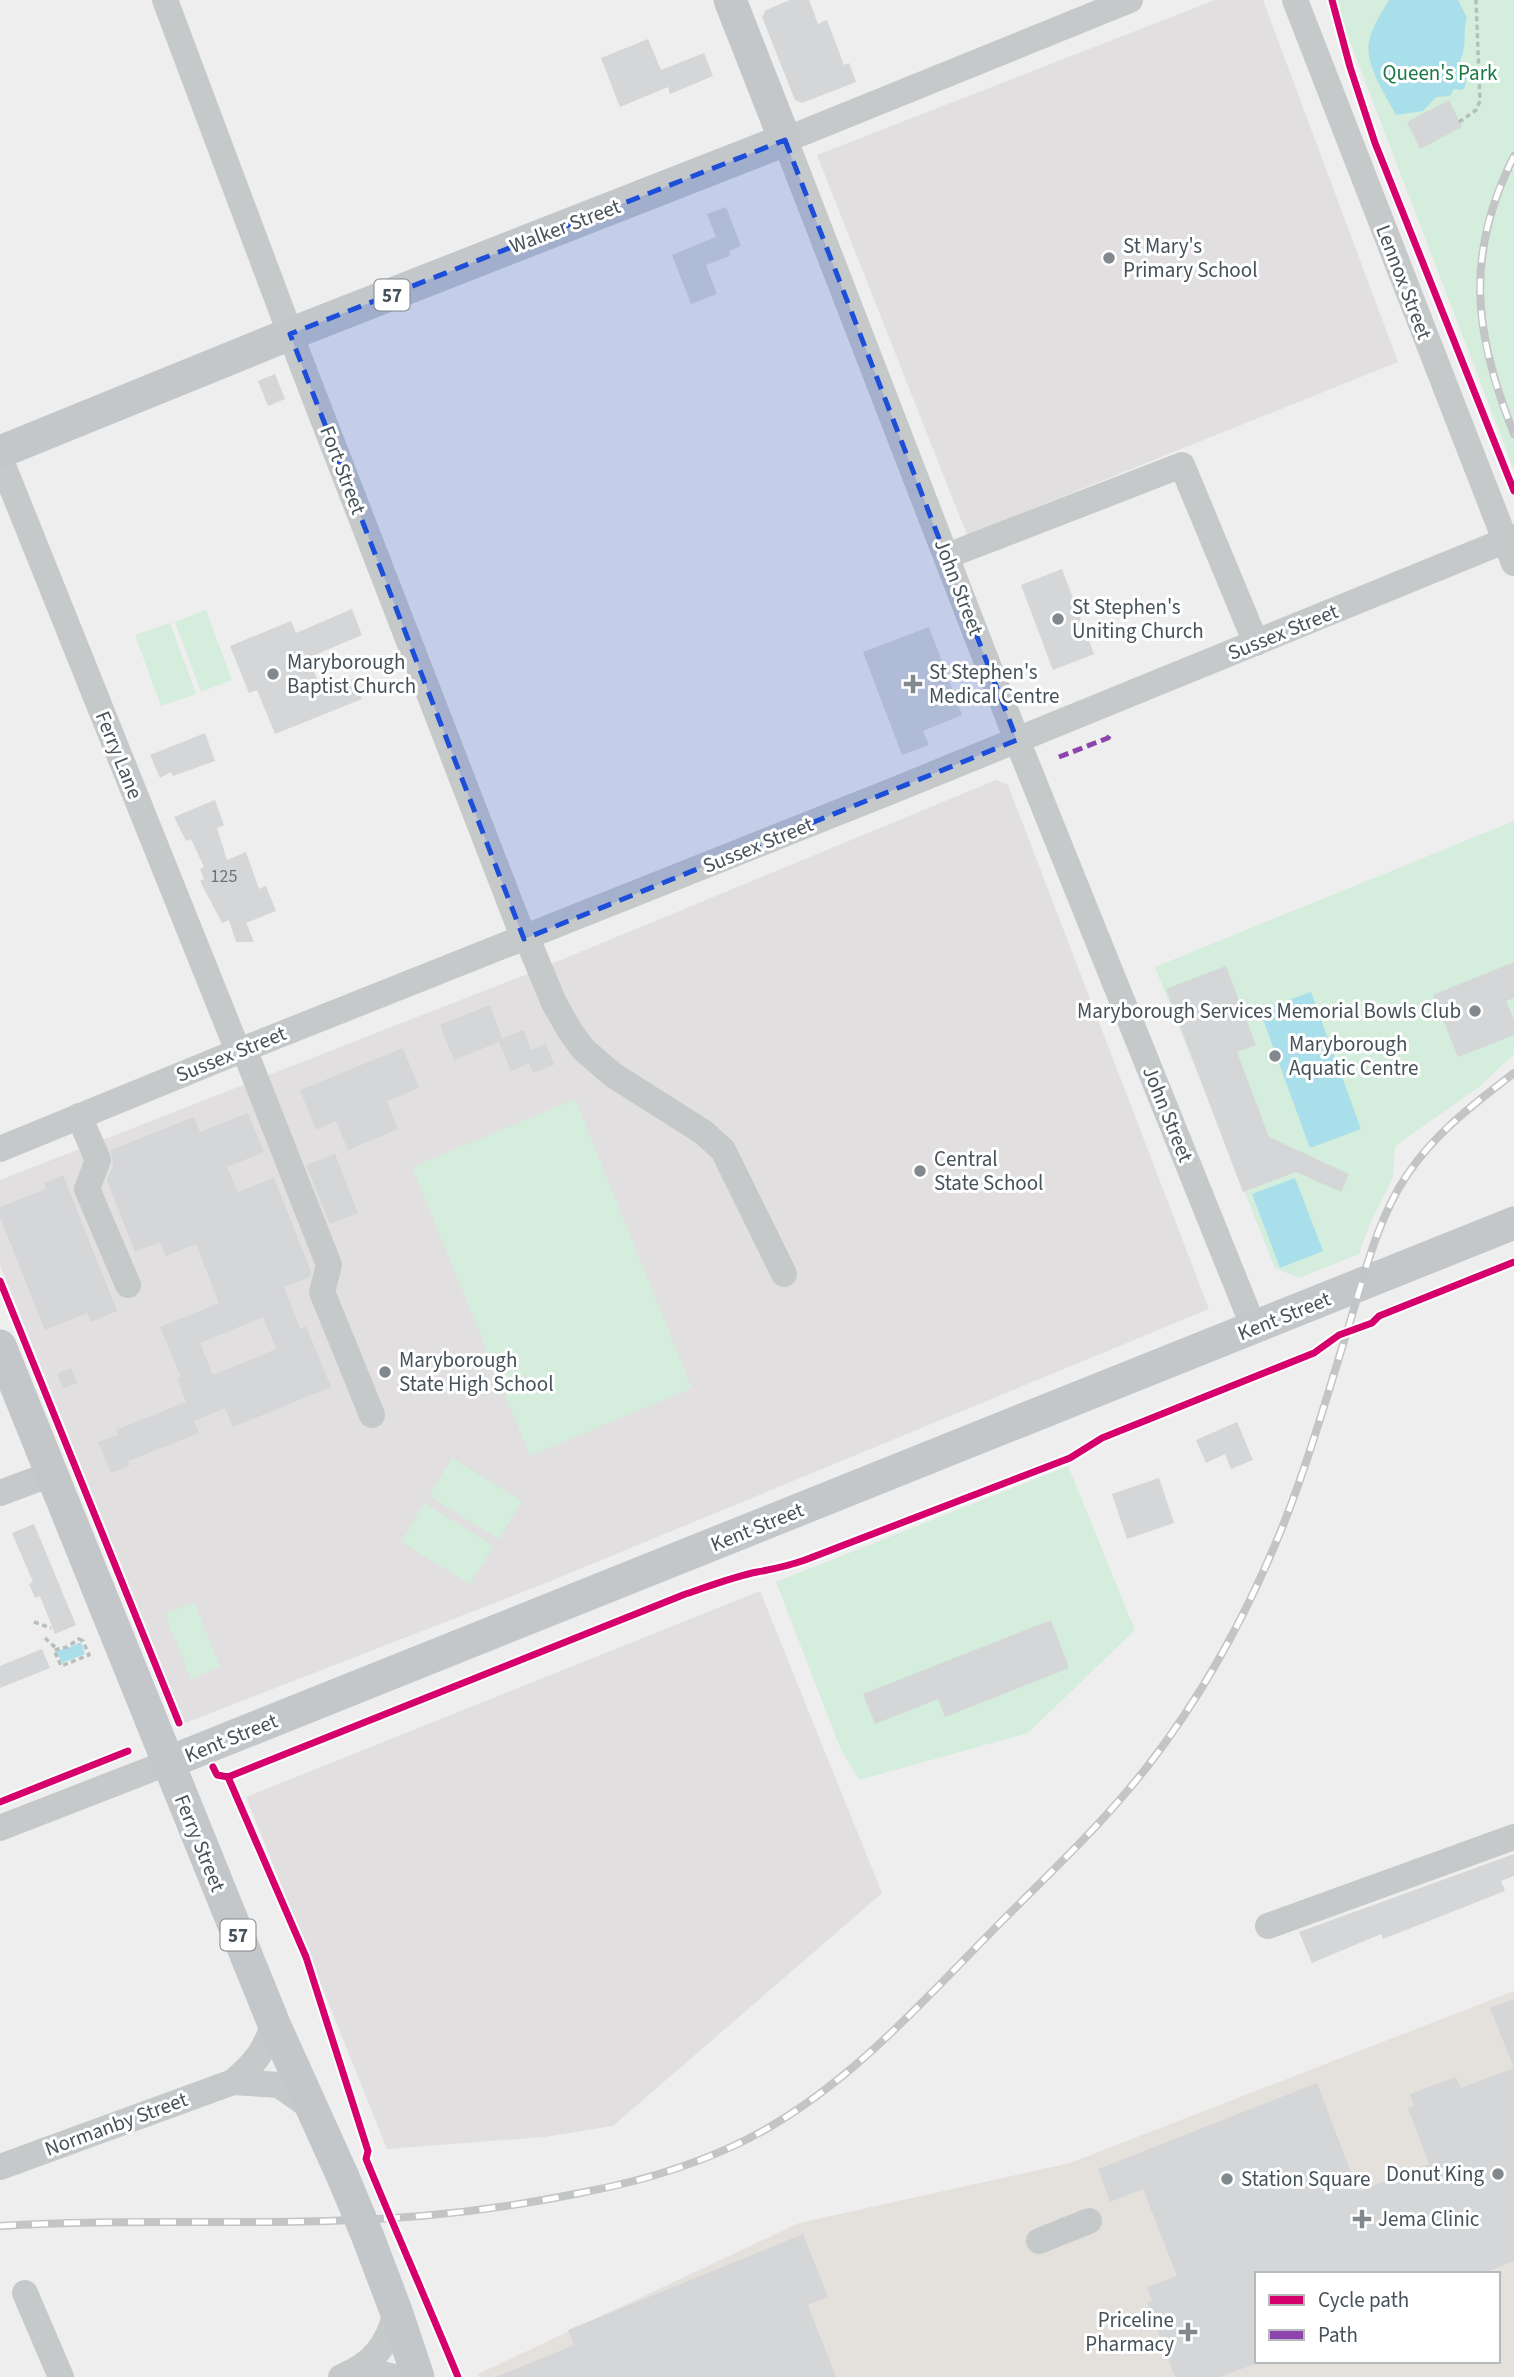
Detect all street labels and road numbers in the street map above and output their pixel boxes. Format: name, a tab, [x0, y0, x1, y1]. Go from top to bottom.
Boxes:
street label: Walker Street	[505, 191, 625, 261]
street label: Lennox Street	[1368, 220, 1440, 344]
road number: 57	[374, 280, 410, 310]
street label: Fort Street	[312, 421, 374, 519]
street label: John Street	[927, 534, 991, 640]
street label: Sussex Street	[1223, 596, 1343, 668]
street label: Ferry Lane	[88, 707, 150, 803]
street label: Sussex Street	[698, 809, 818, 881]
street label: Sussex Street	[171, 1018, 291, 1090]
street label: John Street	[1135, 1061, 1201, 1167]
street label: Kent Street	[1233, 1284, 1335, 1348]
street label: Kent Street	[706, 1495, 808, 1559]
street label: Kent Street	[180, 1706, 282, 1770]
street label: Ferry Street	[167, 1790, 233, 1896]
road number: 57	[220, 1920, 256, 1951]
street label: Normanby Street	[40, 2084, 192, 2164]

